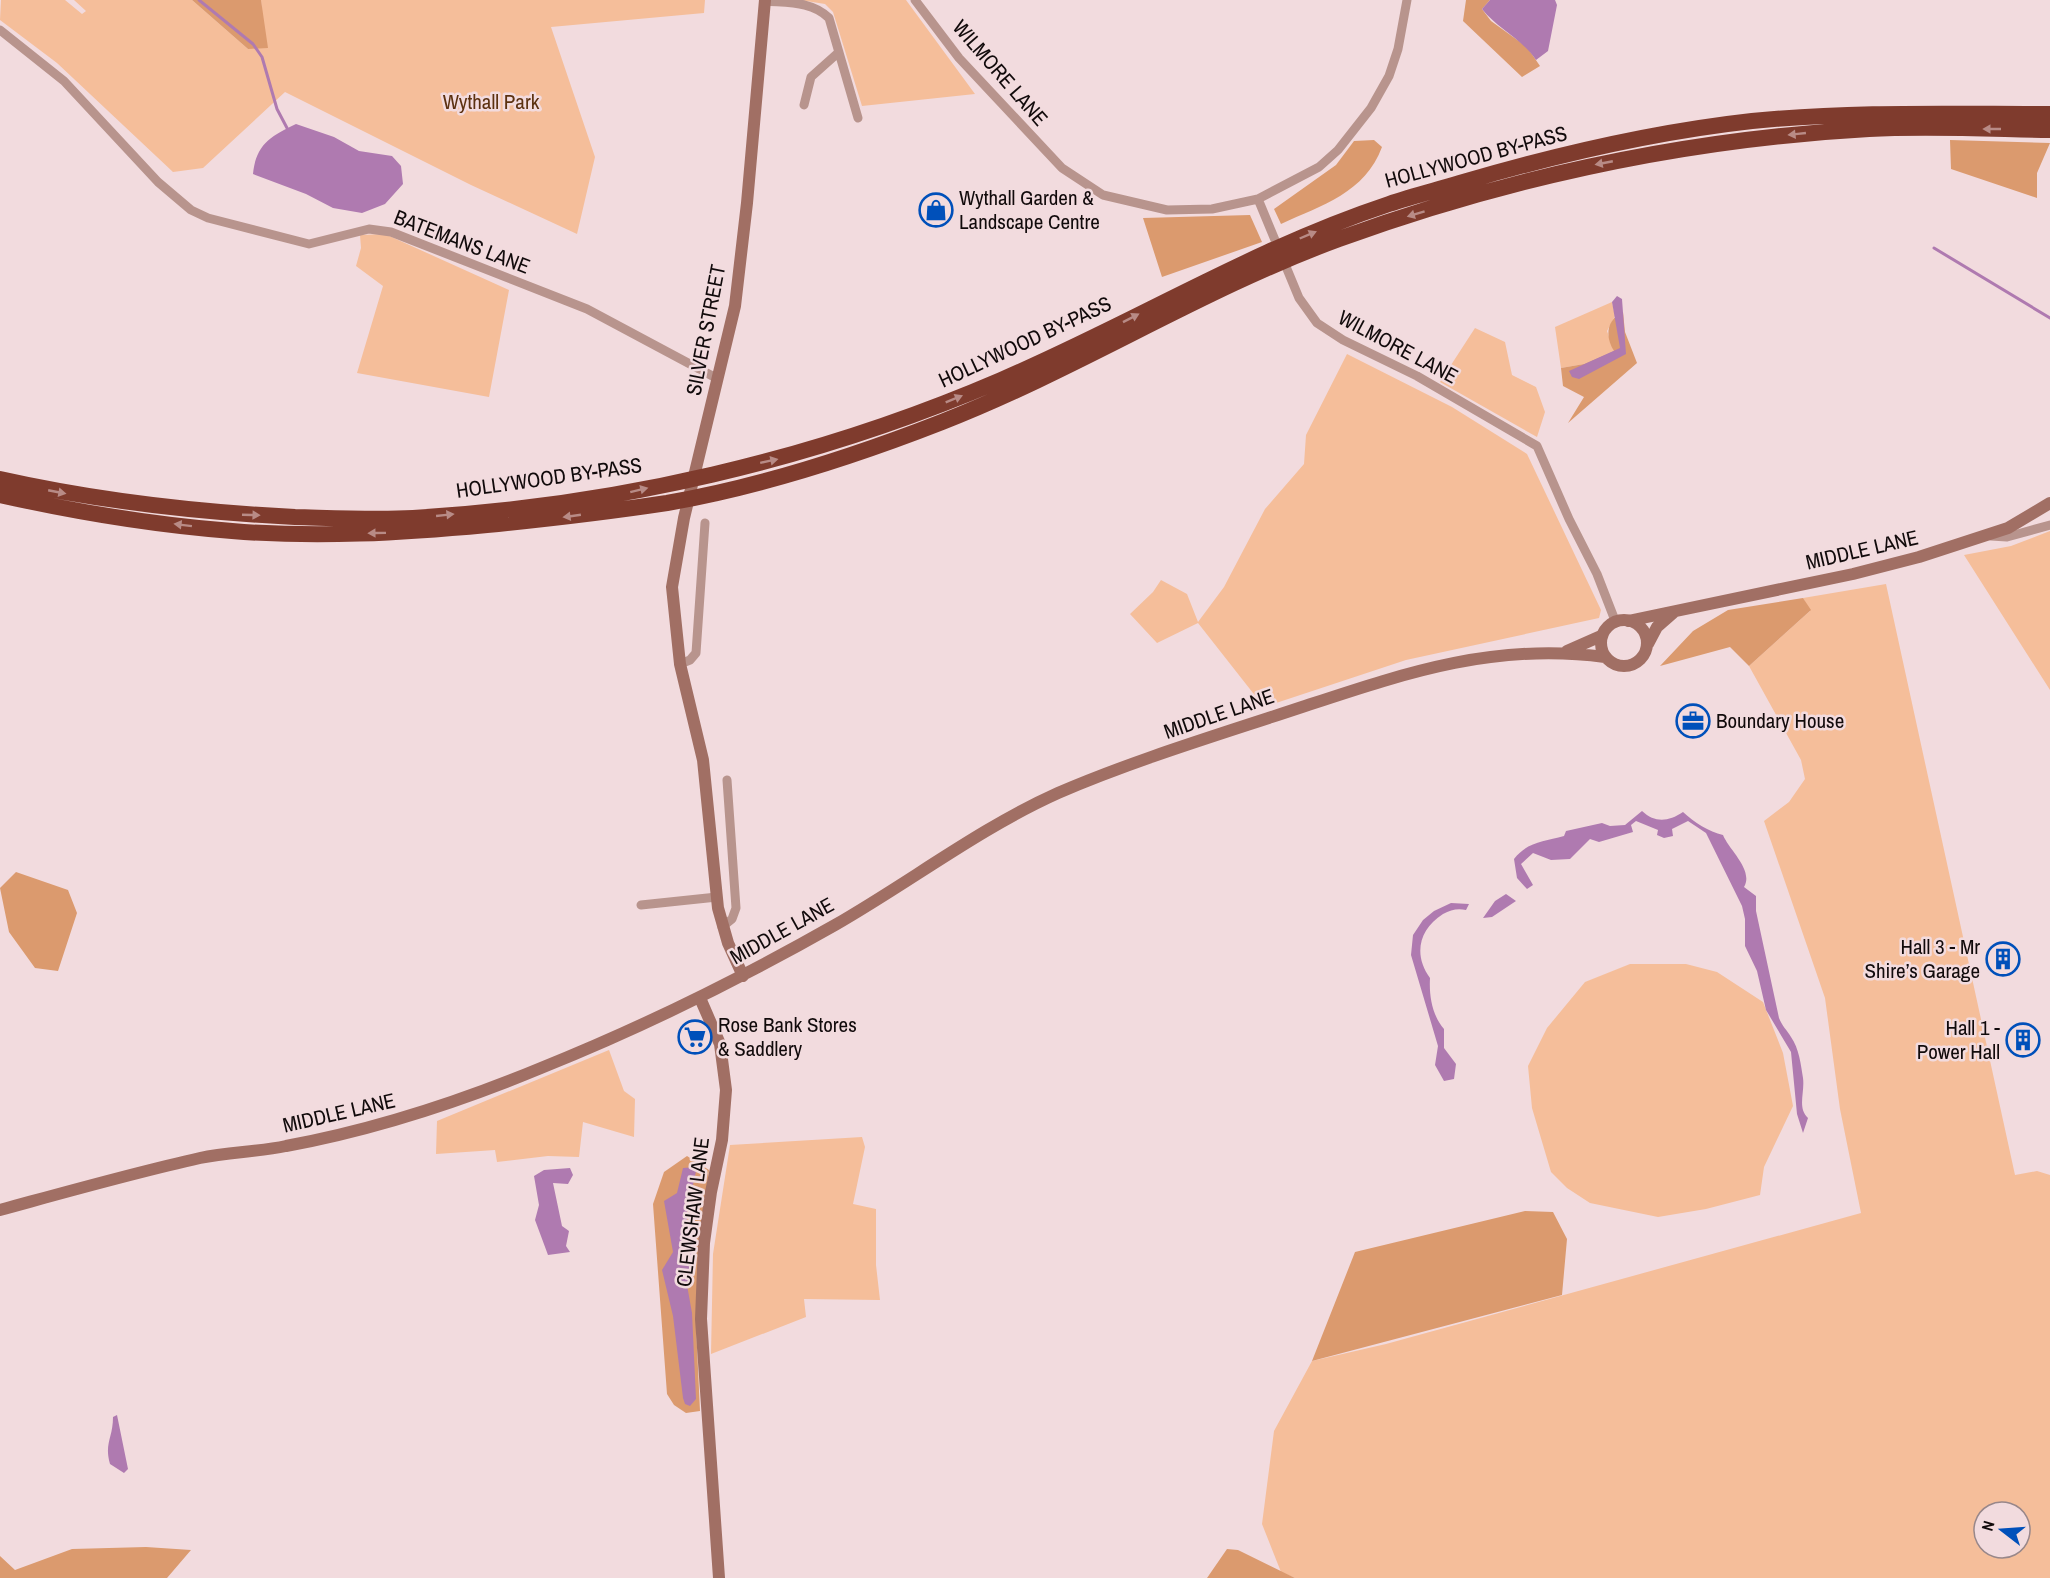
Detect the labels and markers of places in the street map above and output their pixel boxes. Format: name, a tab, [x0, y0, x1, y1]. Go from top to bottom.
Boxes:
place label: Wythall Garden & Landscape Centre	[959, 183, 1100, 236]
shop icon: Wythall Garden & Landscape Centre	[918, 192, 954, 228]
office icon: Boundary House	[1675, 703, 1711, 739]
place label: Boundary House	[1716, 706, 1844, 735]
place label: Hall 3 - Mr Shire’s Garage	[1864, 932, 1980, 985]
building icon: Hall 3 - Mr Shire’s Garage	[1985, 941, 2021, 977]
place label: Rose Bank Stores & Saddlery	[718, 1010, 857, 1063]
place label: Hall 1 - Power Hall	[1917, 1013, 2000, 1066]
supermarket icon: Rose Bank Stores & Saddlery	[677, 1019, 713, 1055]
building icon: Hall 1 - Power Hall	[2005, 1022, 2041, 1058]

